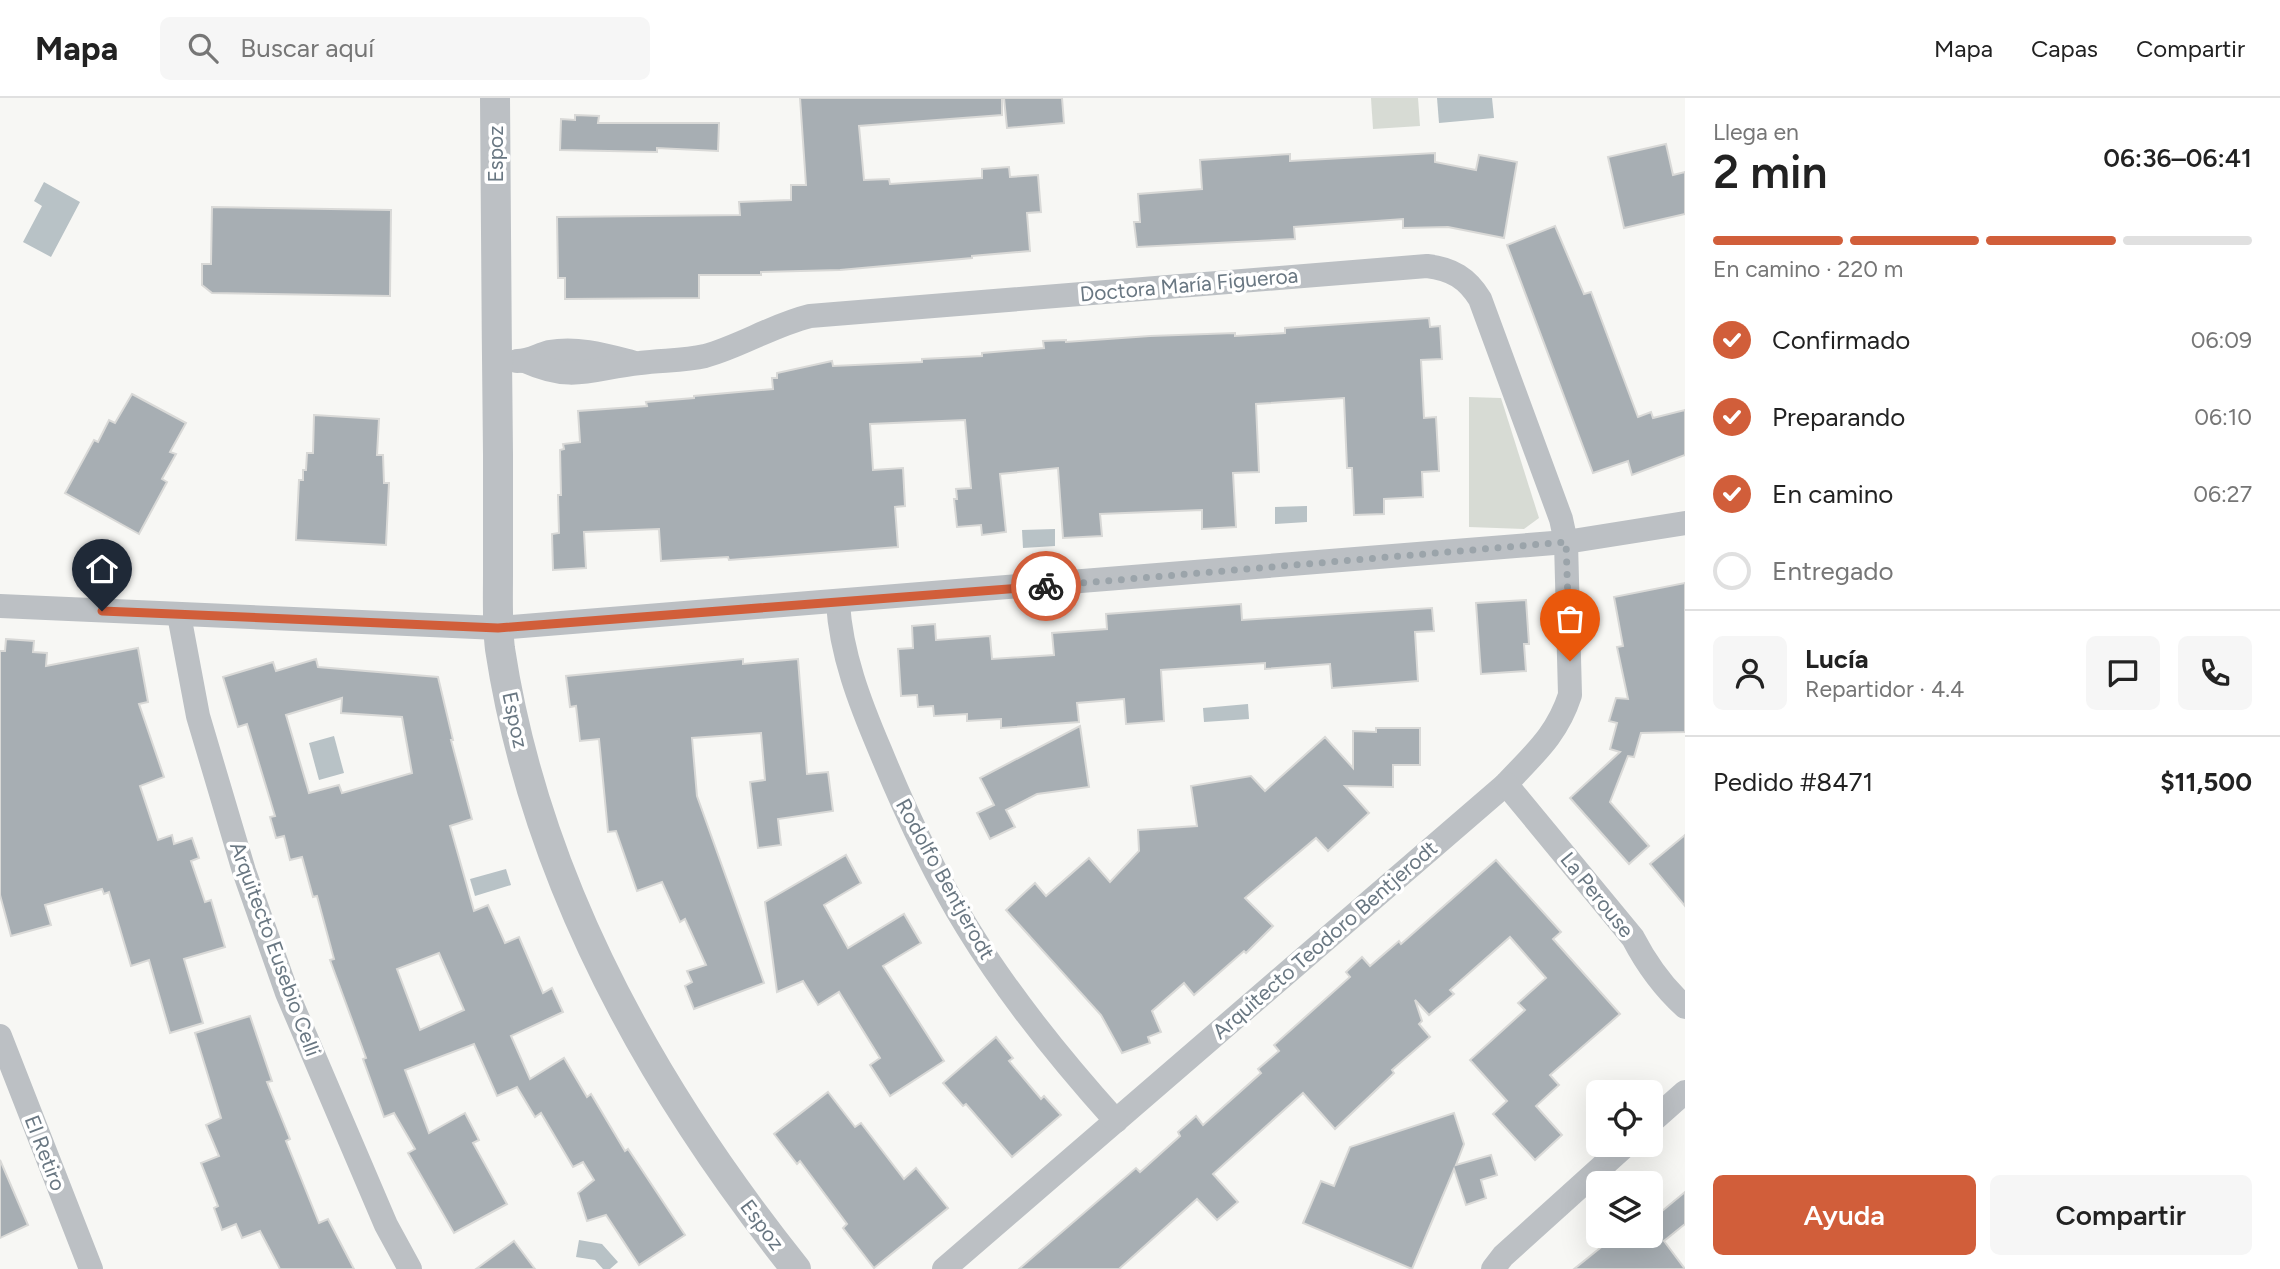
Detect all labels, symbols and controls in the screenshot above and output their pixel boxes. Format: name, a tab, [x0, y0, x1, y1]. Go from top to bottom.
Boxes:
search box	[160, 17, 650, 80]
text: Mapa	[35, 29, 118, 68]
icon: search	[184, 29, 222, 67]
text: Buscar aquí	[240, 32, 374, 64]
text: Mapa	[1934, 34, 1993, 63]
text: Capas	[2031, 34, 2098, 63]
text: Compartir	[2136, 34, 2245, 63]
text: Llega en	[1713, 118, 1799, 146]
street label: Espoz	[483, 125, 508, 183]
text: 06:36–06:41	[2103, 142, 2252, 174]
text: 2 min	[1713, 144, 1828, 200]
text: En camino · 220 m	[1713, 255, 1903, 283]
street label: Doctora María Figueroa	[1079, 262, 1299, 307]
icon: check	[1713, 321, 1751, 359]
text: Confirmado	[1772, 324, 1910, 356]
text: 06:09	[2191, 326, 2252, 354]
icon: check	[1713, 398, 1751, 436]
text: Preparando	[1772, 401, 1905, 433]
text: 06:10	[2194, 403, 2252, 431]
icon: check	[1713, 475, 1751, 513]
text: En camino	[1772, 478, 1893, 510]
text: 06:27	[2193, 480, 2252, 508]
pin	[72, 539, 132, 611]
icon: home	[83, 550, 121, 588]
courier	[1011, 551, 1081, 621]
text: Entregado	[1772, 555, 1894, 587]
icon: bike	[1027, 567, 1065, 605]
pin	[1540, 589, 1600, 661]
icon: bag	[1551, 600, 1589, 638]
button: person	[1713, 636, 1787, 710]
button: chat	[2086, 636, 2160, 710]
button: phone	[2178, 636, 2252, 710]
text: Lucía	[1805, 643, 1869, 675]
text: Repartidor · 4.4	[1805, 675, 1964, 703]
street label: Espoz	[497, 689, 534, 750]
text: Pedido #8471	[1713, 766, 1873, 798]
text: $11,500	[2160, 766, 2252, 798]
street label: Rodolfo Bentjerodt	[891, 794, 1000, 964]
street label: Arquitecto Teodoro Bentjerodt	[1207, 835, 1442, 1044]
street label: Arquitecto Eusebio Celli	[225, 838, 326, 1060]
street label: La Perouse	[1555, 847, 1639, 942]
map controls	[1586, 1080, 1663, 1248]
button: locate	[1586, 1080, 1663, 1157]
street label: El Retiro	[20, 1111, 71, 1194]
button: layers	[1586, 1171, 1663, 1248]
button: Ayuda	[1713, 1175, 1976, 1255]
button: Compartir	[1990, 1175, 2252, 1255]
street label: Espoz	[735, 1194, 790, 1255]

